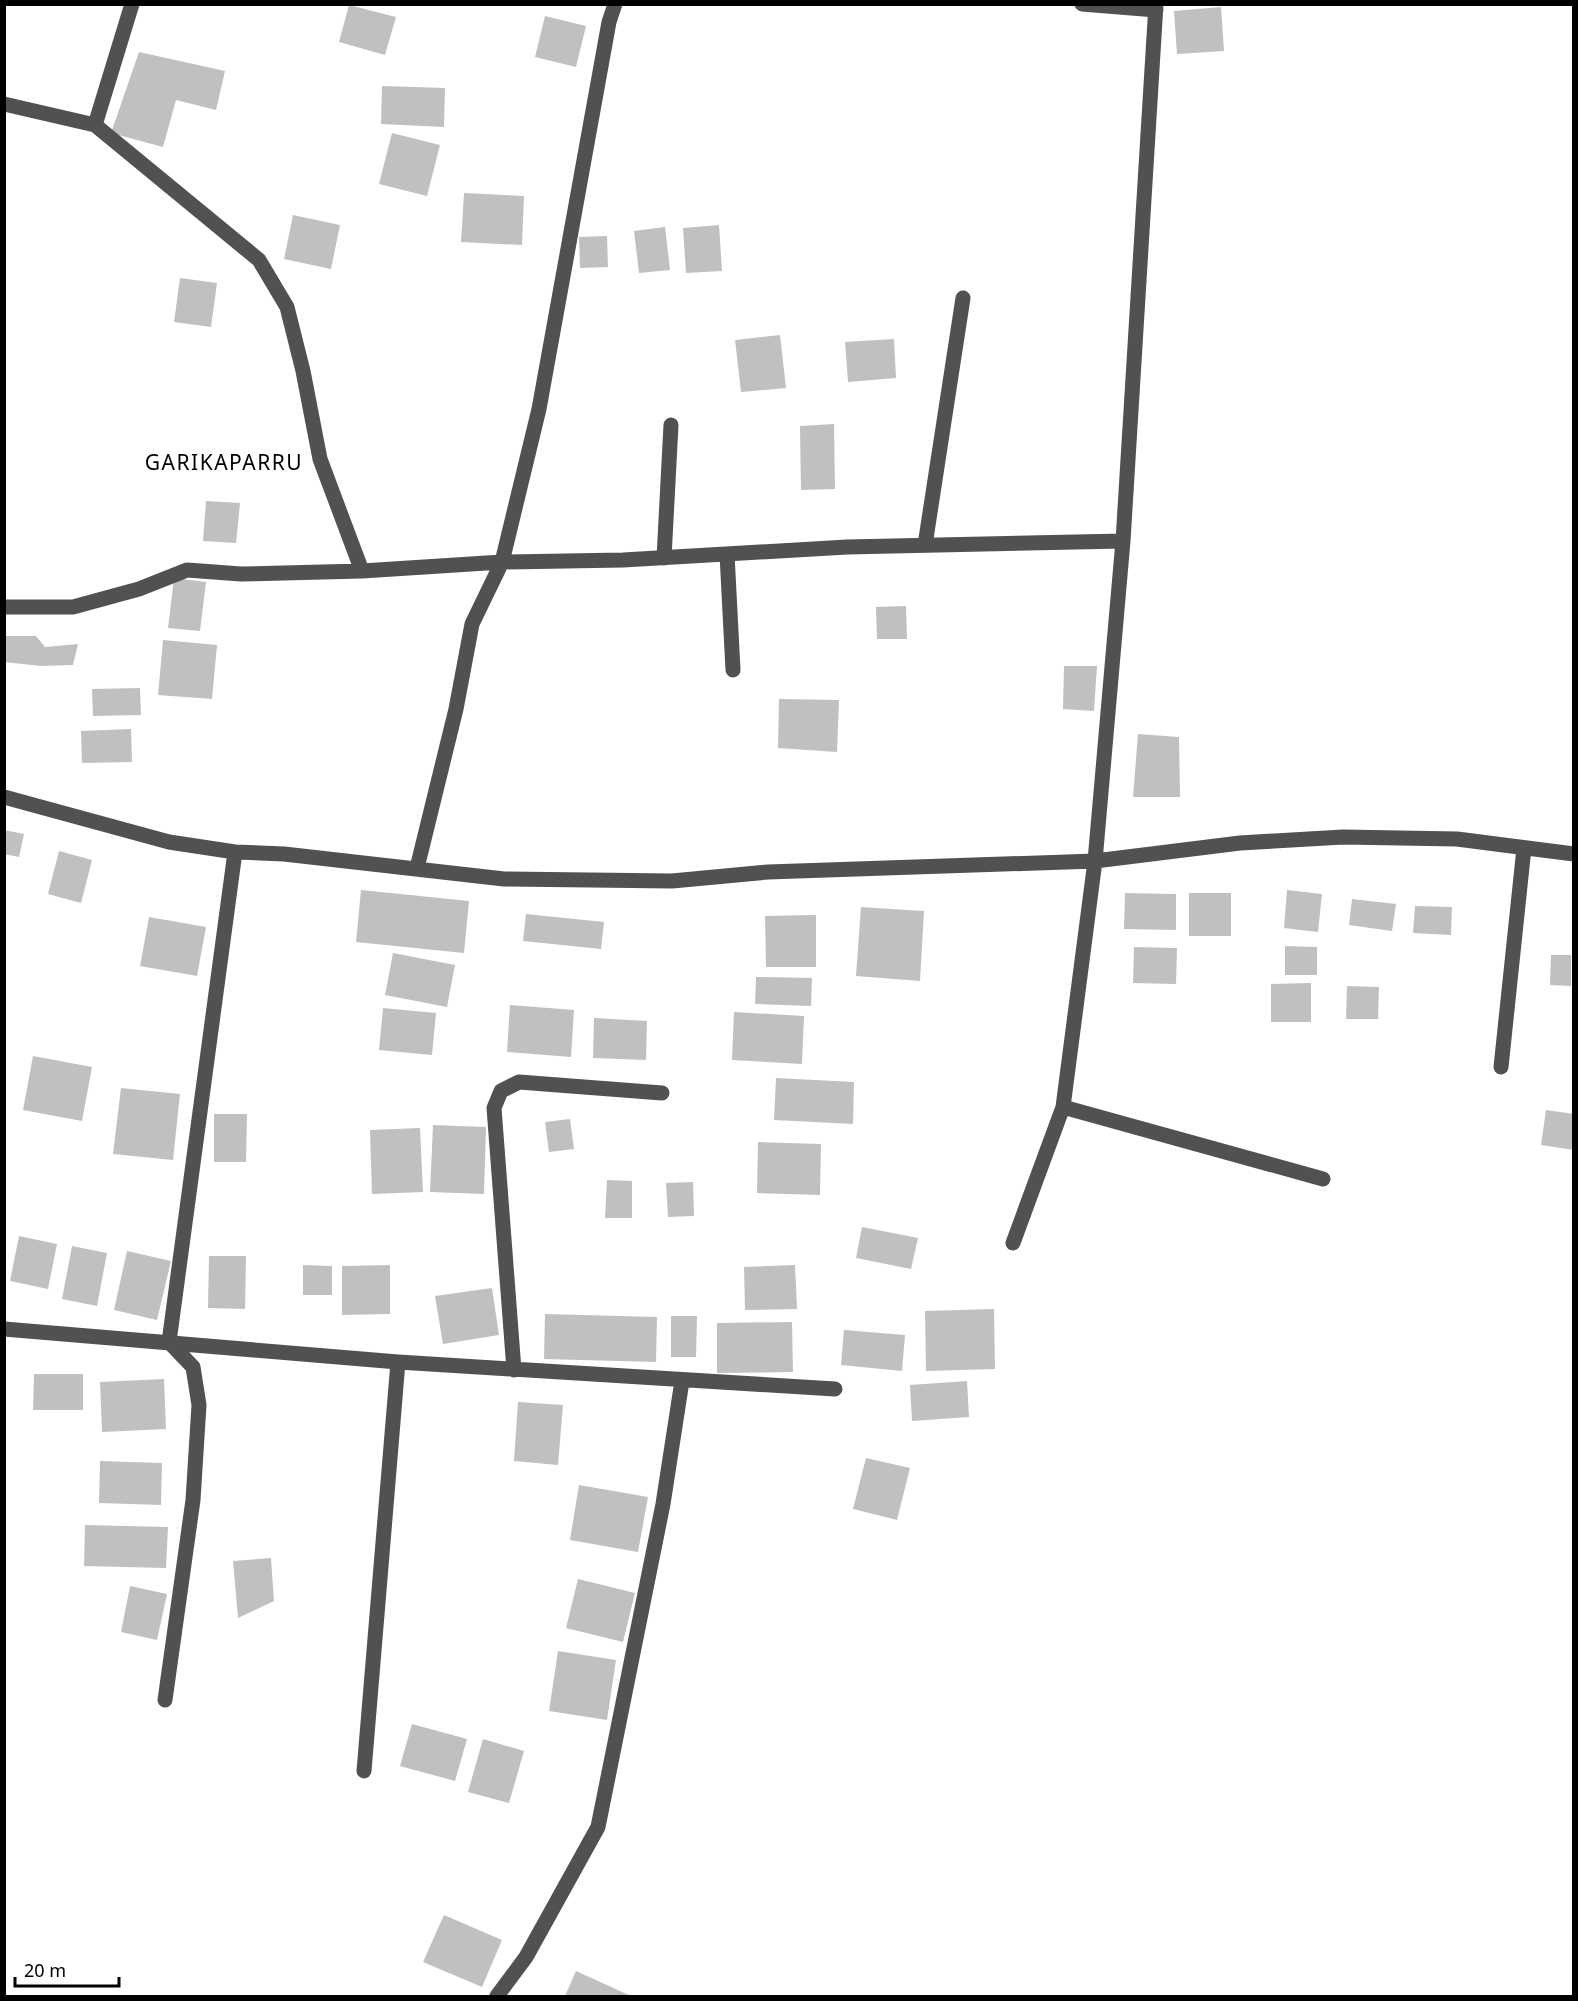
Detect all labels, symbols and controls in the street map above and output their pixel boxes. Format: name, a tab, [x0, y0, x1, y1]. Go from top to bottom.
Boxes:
district label: GARIKAPARRU	[145, 448, 303, 476]
scale bar	[15, 1950, 118, 1988]
text: 20 m	[24, 1958, 66, 1982]

